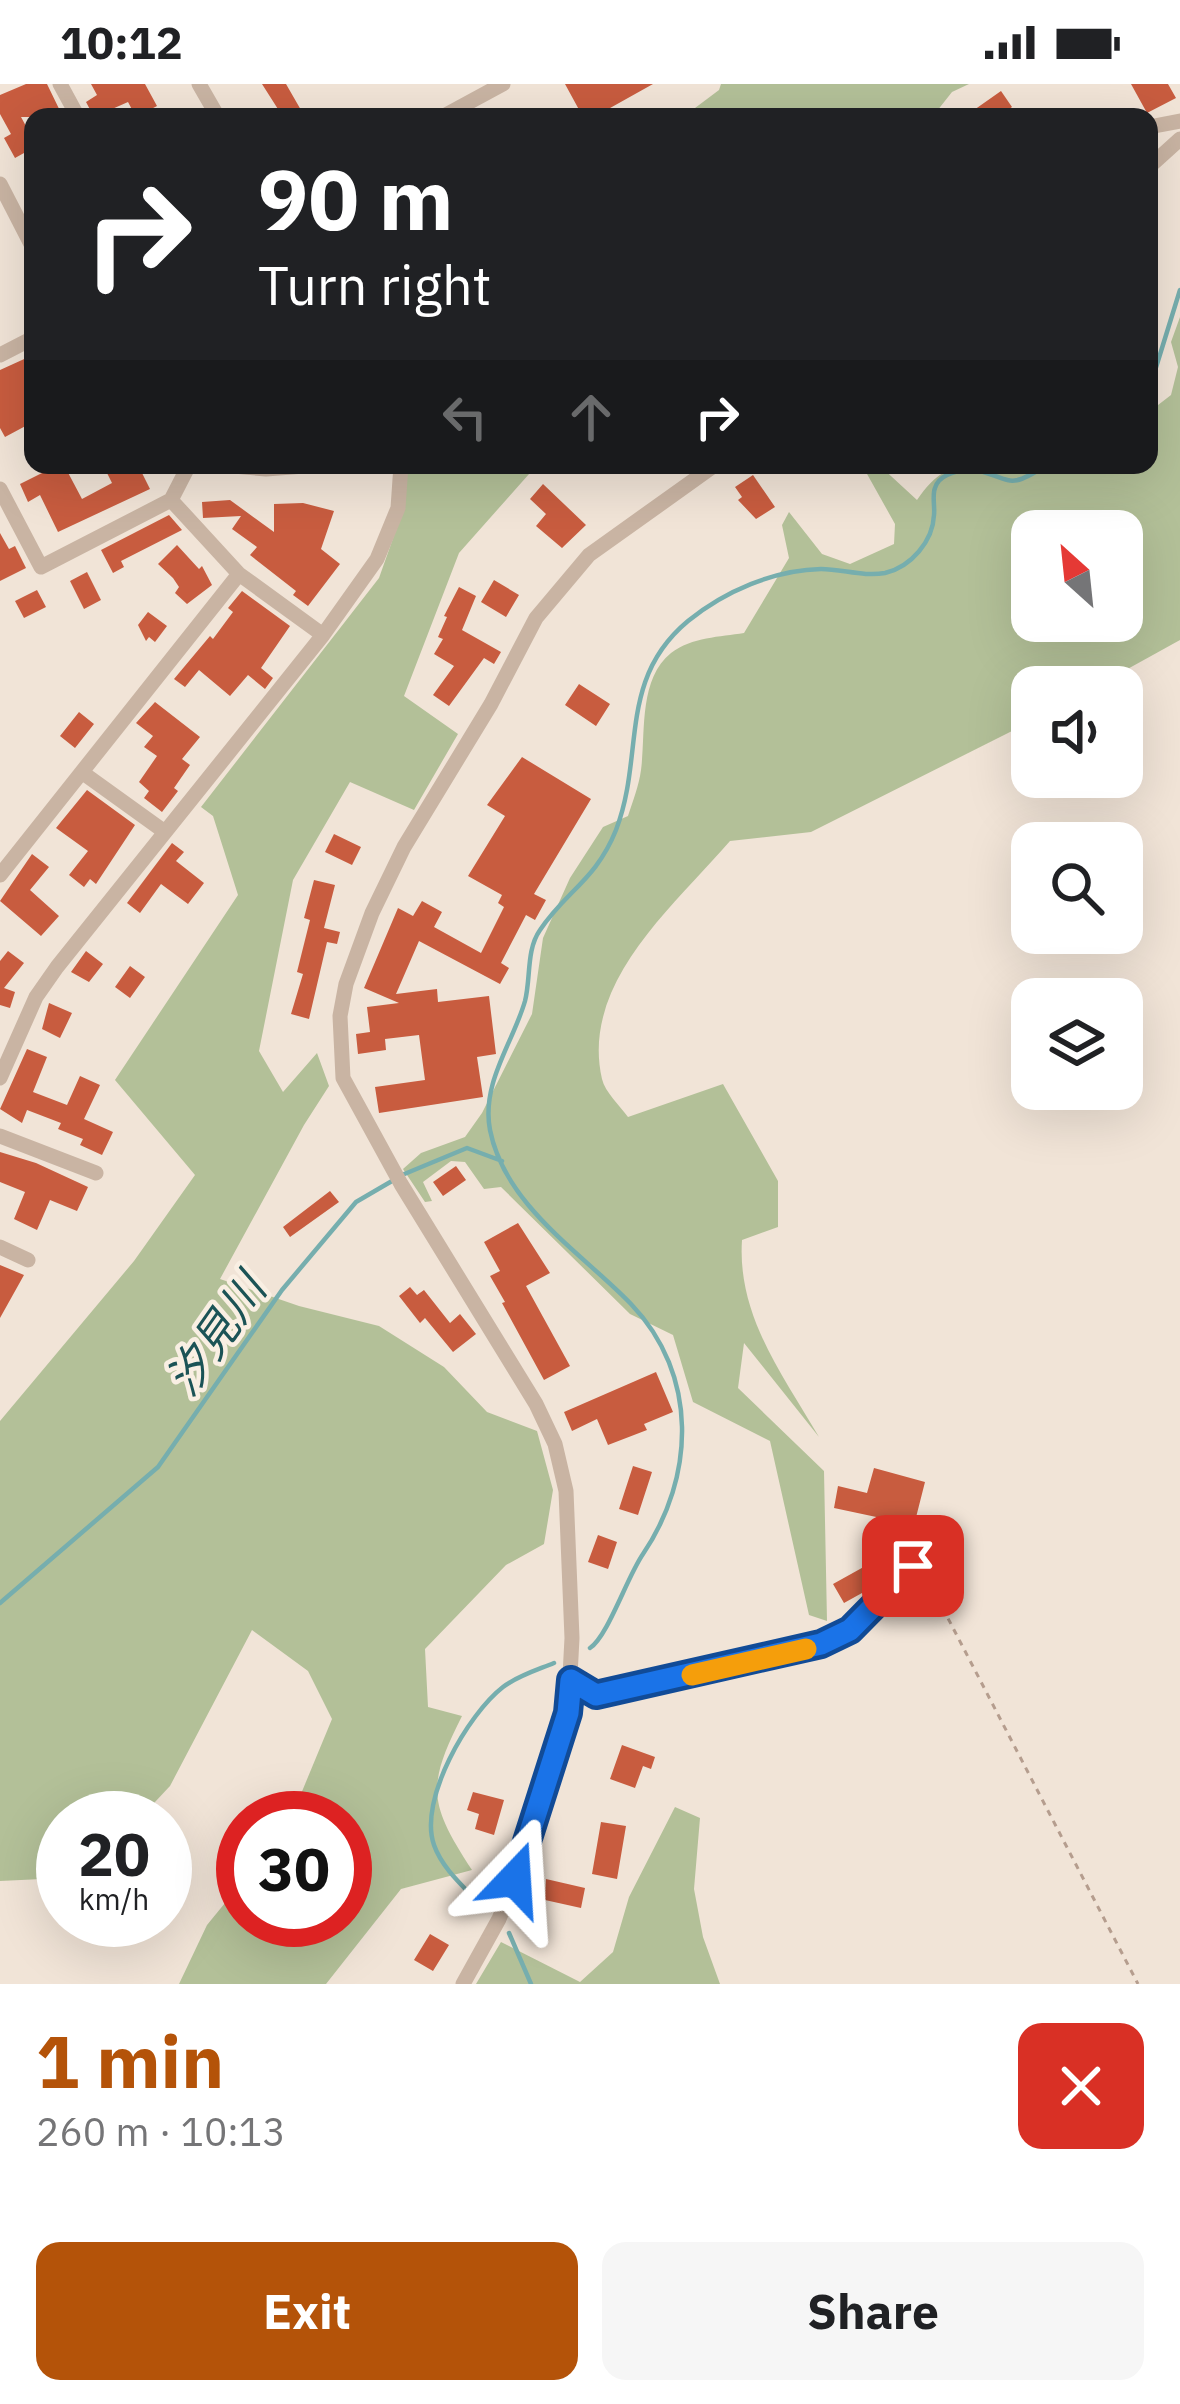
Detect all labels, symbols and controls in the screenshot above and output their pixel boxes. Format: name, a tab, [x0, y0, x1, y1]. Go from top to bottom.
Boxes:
text: 10:12	[60, 13, 183, 71]
text: 90 m	[258, 144, 454, 253]
icon: right	[60, 156, 216, 312]
text: Turn right	[258, 250, 492, 320]
icon: left	[432, 384, 498, 450]
icon: ahead	[558, 384, 624, 450]
icon: right	[684, 384, 750, 450]
north arrow	[1011, 510, 1143, 642]
map controls	[1011, 510, 1143, 1110]
button: sound	[1011, 666, 1143, 798]
button: search	[1011, 822, 1143, 954]
button: layers	[1011, 978, 1143, 1110]
water label: 汐見川	[153, 1259, 280, 1406]
pin	[862, 1515, 964, 1617]
icon: arrive	[880, 1533, 946, 1599]
speed limit sign: 30	[216, 1791, 372, 1947]
text: 20	[78, 1814, 150, 1893]
position arrow	[452, 1816, 578, 1942]
text: km/h	[79, 1879, 149, 1918]
text: 1 min	[36, 2014, 224, 2108]
button: close	[1018, 2023, 1144, 2149]
text: 260 m · 10:13	[36, 2106, 286, 2157]
button: Exit	[36, 2242, 578, 2380]
button: Share	[602, 2242, 1144, 2380]

